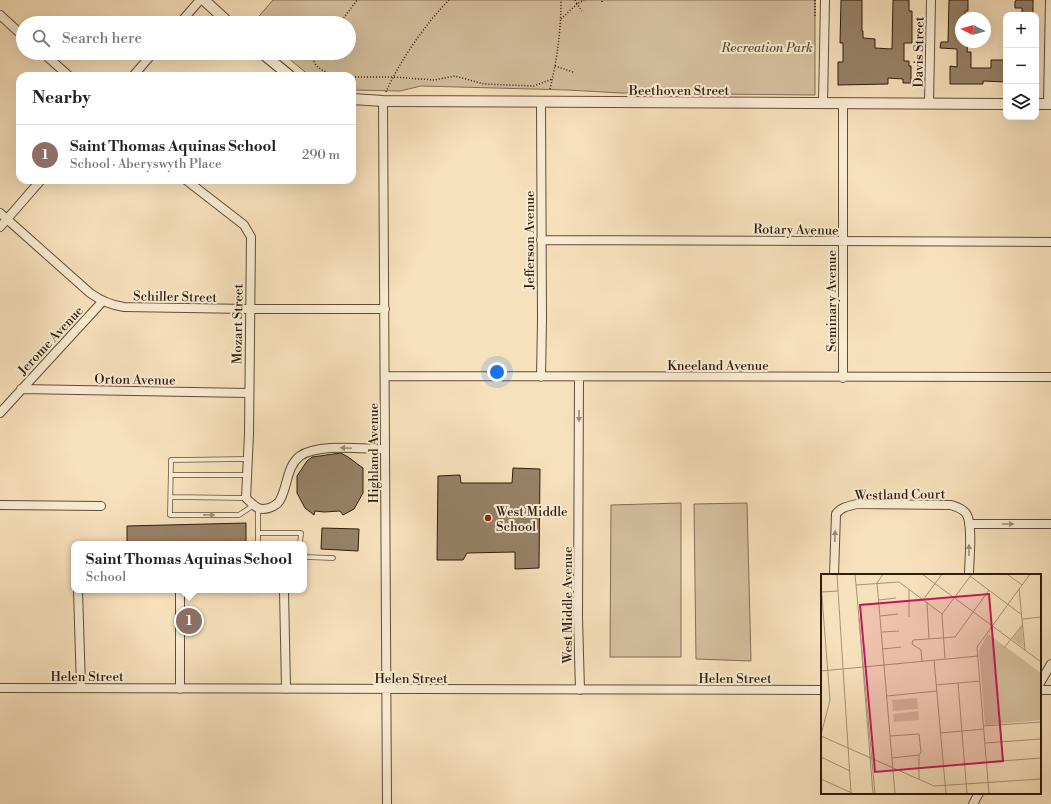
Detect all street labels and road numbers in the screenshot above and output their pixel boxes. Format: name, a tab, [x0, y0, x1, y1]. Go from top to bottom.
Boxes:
street label: Davis Street	[910, 16, 928, 88]
street label: Beethoven Street	[628, 83, 730, 99]
street label: Jefferson Avenue	[522, 190, 538, 290]
street label: Rotary Avenue	[753, 221, 839, 239]
street label: Seminary Avenue	[824, 250, 840, 352]
street label: Mozart Street	[229, 283, 247, 364]
street label: Schiller Street	[133, 288, 217, 306]
street label: Jerome Avenue	[14, 303, 87, 379]
street label: Kneeland Avenue	[667, 358, 769, 374]
street label: Orton Avenue	[94, 371, 176, 389]
street label: Highland Avenue	[366, 402, 382, 503]
street label: Westland Court	[854, 486, 946, 504]
street label: West Middle Avenue	[560, 546, 576, 665]
street label: Helen Street	[50, 669, 124, 685]
street label: Helen Street	[374, 671, 448, 687]
street label: Helen Street	[698, 671, 772, 687]

